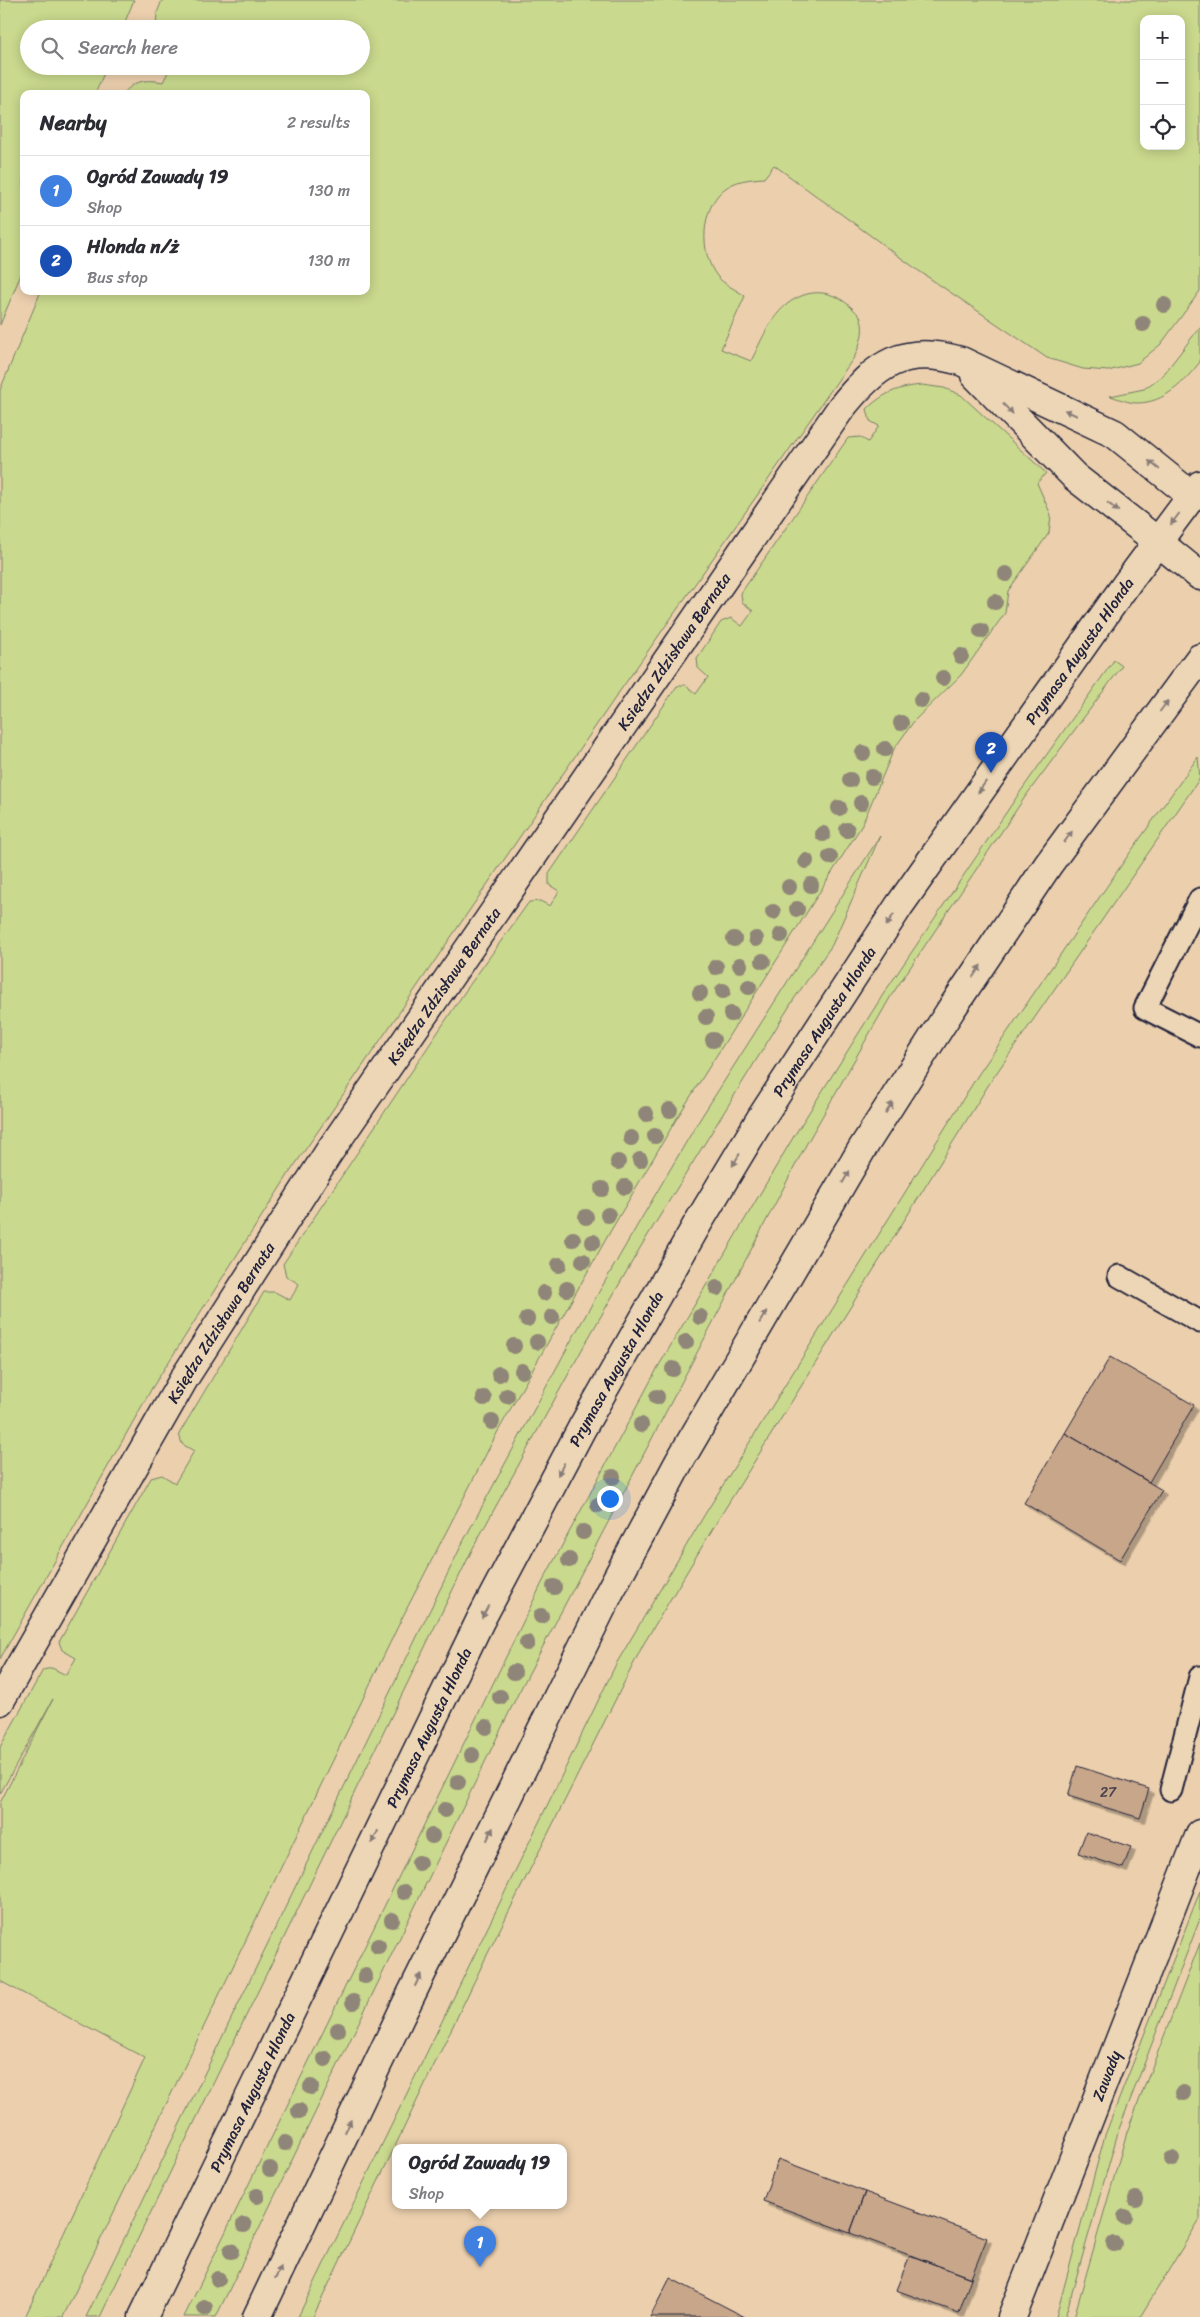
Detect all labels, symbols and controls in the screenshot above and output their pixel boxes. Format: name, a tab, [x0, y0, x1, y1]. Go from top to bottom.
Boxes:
map controls	[1140, 15, 1185, 150]
button: +	[1140, 15, 1185, 60]
search box	[20, 20, 370, 75]
text: Search here	[78, 31, 178, 64]
icon: search	[38, 34, 66, 62]
button: −	[1140, 60, 1185, 105]
text: Nearby	[40, 104, 106, 142]
button: locate	[1140, 105, 1185, 150]
text: 2 results	[287, 108, 350, 137]
text: Ogród Zawady 19	[87, 160, 228, 193]
text: 1	[53, 176, 59, 205]
text: 130 m	[308, 176, 350, 205]
text: Shop	[87, 193, 122, 222]
text: Hlonda n/ż	[87, 230, 179, 263]
text: 2	[51, 246, 61, 275]
text: 130 m	[308, 246, 350, 275]
text: Bus stop	[87, 263, 148, 292]
one-way arrow	[1001, 402, 1013, 414]
one-way arrow	[1063, 409, 1078, 417]
one-way arrow	[1148, 460, 1161, 471]
one-way arrow	[1107, 502, 1120, 512]
one-way arrow	[1169, 512, 1180, 525]
street label: Księdza Zdzisława Bernata	[609, 566, 739, 737]
street label: Prymasa Augusta Hlonda	[1017, 571, 1142, 731]
one-way arrow	[1159, 699, 1169, 713]
pin: 2	[975, 732, 1007, 773]
one-way arrow	[977, 780, 987, 793]
one-way arrow	[1063, 831, 1074, 844]
street label: Księdza Zdzisława Bernata	[379, 900, 509, 1071]
one-way arrow	[885, 914, 894, 927]
street label: Prymasa Augusta Hlonda	[764, 940, 884, 1103]
one-way arrow	[972, 965, 982, 978]
one-way arrow	[884, 1101, 893, 1114]
one-way arrow	[732, 1154, 741, 1167]
one-way arrow	[841, 1170, 850, 1183]
street label: Księdza Zdzisława Bernata	[159, 1235, 283, 1409]
street label: Prymasa Augusta Hlonda	[561, 1285, 672, 1452]
one-way arrow	[759, 1310, 768, 1323]
one-way arrow	[557, 1461, 565, 1476]
your location	[597, 1486, 623, 1512]
one-way arrow	[481, 1605, 489, 1620]
street label: Prymasa Augusta Hlonda	[378, 1643, 480, 1813]
house number: 27	[1100, 1780, 1117, 1805]
one-way arrow	[486, 1827, 494, 1841]
one-way arrow	[371, 1830, 379, 1844]
one-way arrow	[415, 1973, 423, 1987]
street label: Prymasa Augusta Hlonda	[201, 2007, 304, 2177]
street label: Zawady	[1083, 2045, 1130, 2106]
one-way arrow	[344, 2119, 352, 2133]
popup	[392, 2144, 567, 2209]
text: Ogród Zawady 19	[409, 2146, 550, 2179]
text: Shop	[409, 2179, 444, 2208]
pin: 1	[464, 2226, 496, 2267]
one-way arrow	[274, 2266, 282, 2280]

